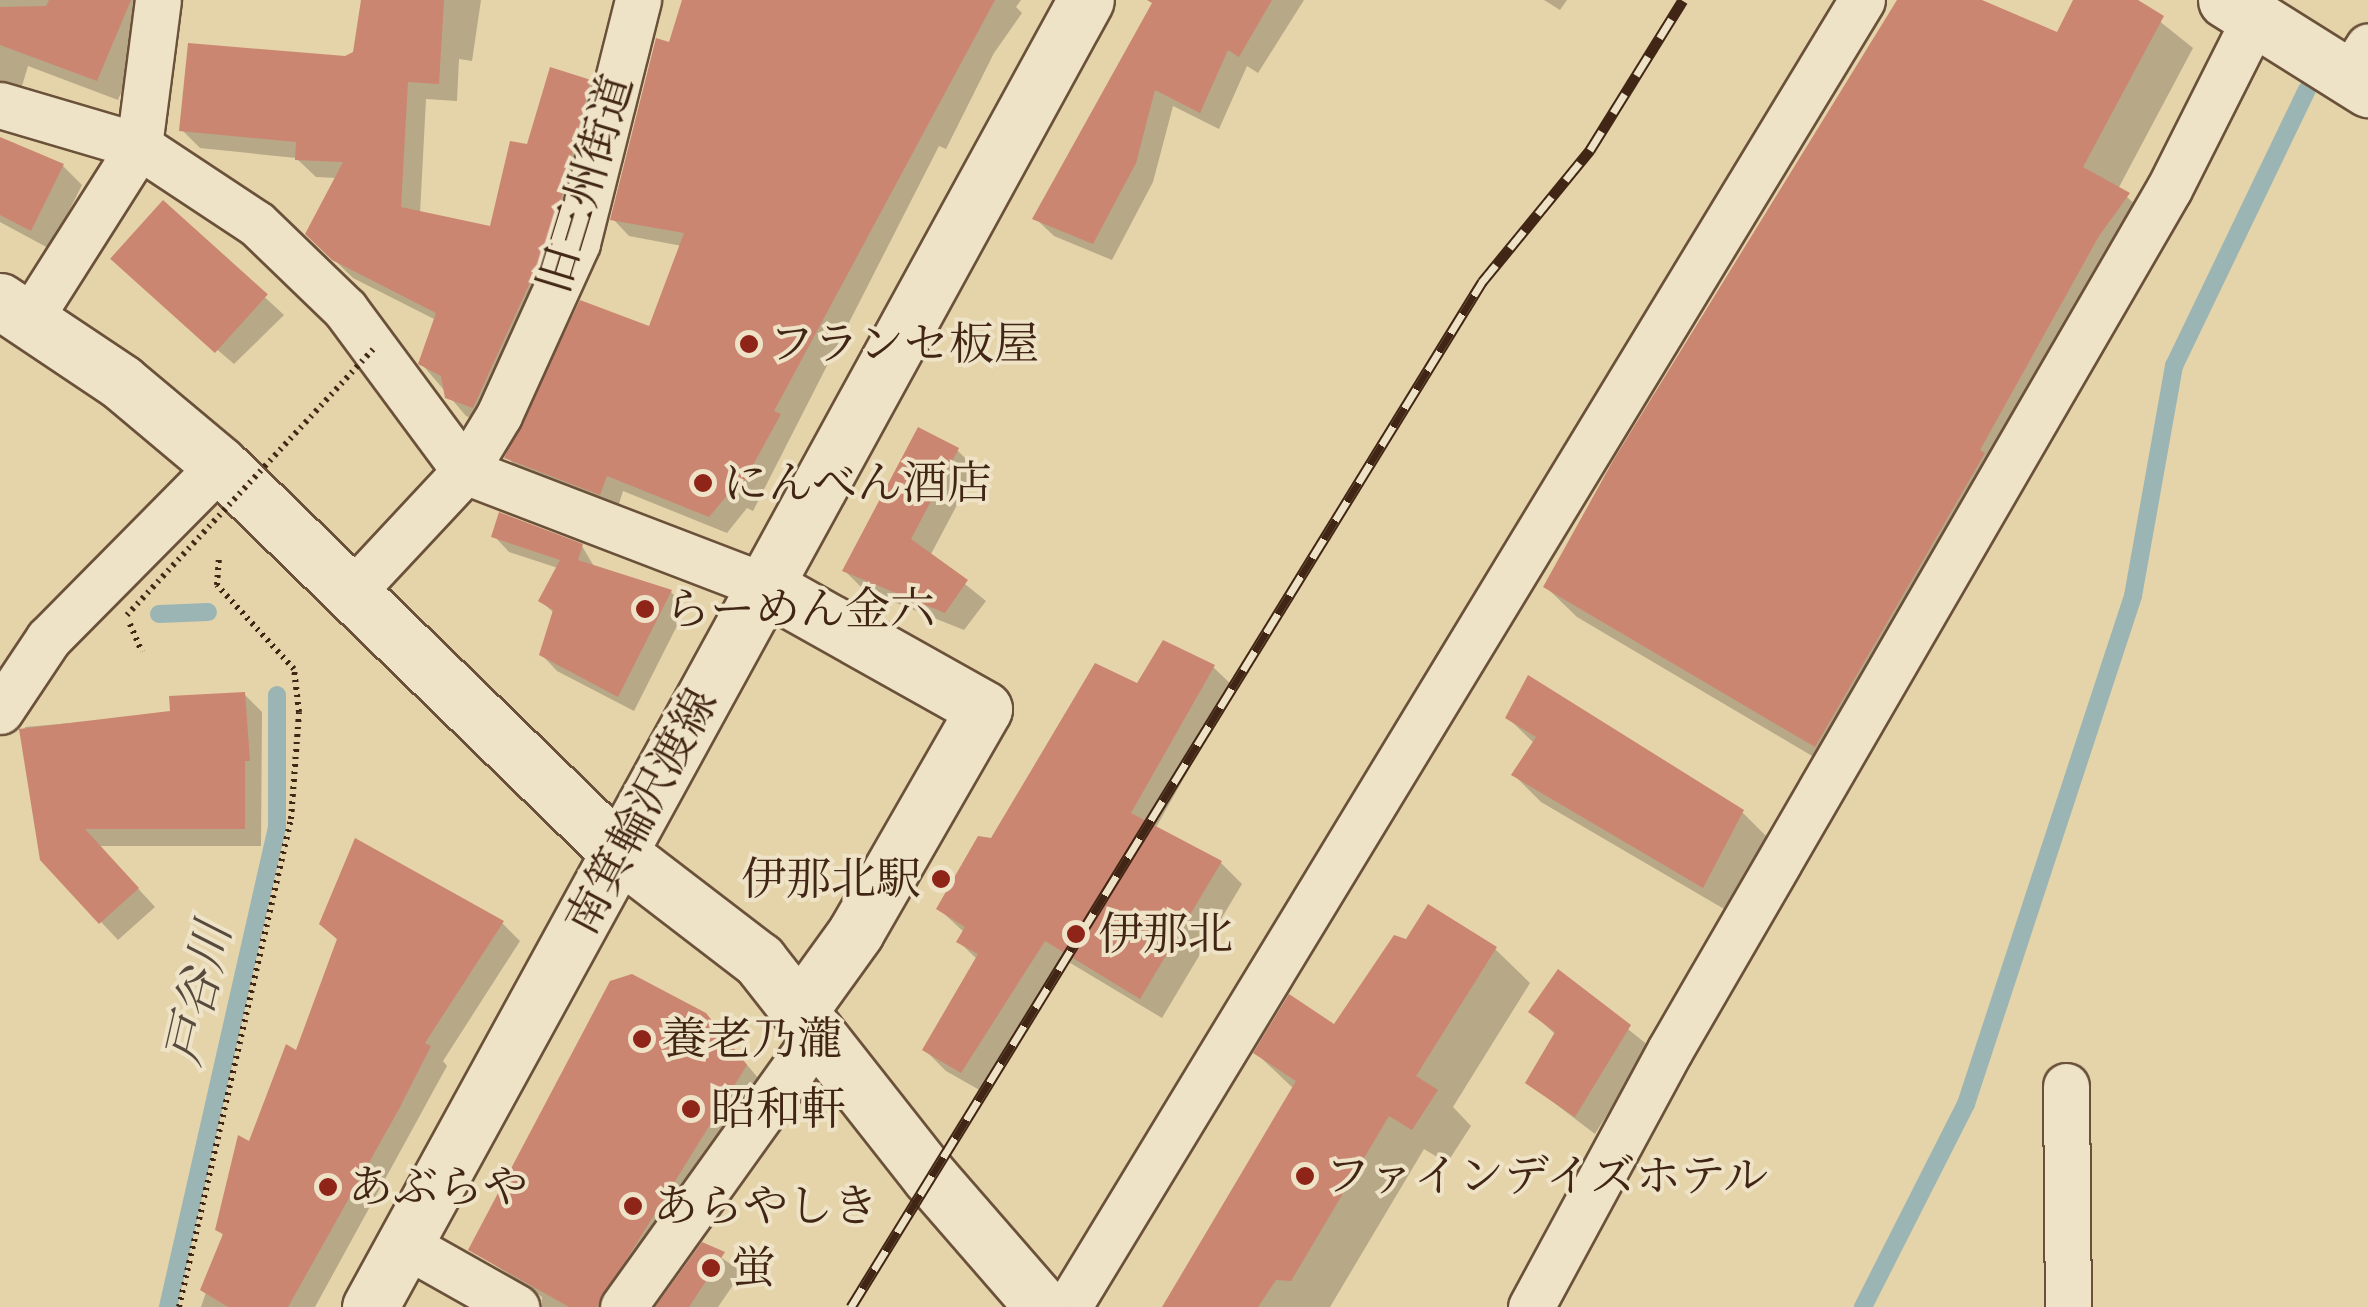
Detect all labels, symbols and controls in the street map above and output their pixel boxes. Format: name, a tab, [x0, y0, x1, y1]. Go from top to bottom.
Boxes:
street label: 旧三州街道	[526, 69, 644, 299]
place label: フランセ板屋	[769, 317, 1039, 371]
marker: フランセ板屋	[738, 333, 760, 355]
place label: にんべん酒店	[723, 456, 993, 510]
marker: にんべん酒店	[692, 472, 714, 494]
place label: らーめん金六	[665, 582, 935, 636]
marker: らーめん金六	[634, 598, 656, 620]
street label: 南箕輪沢渡線	[554, 679, 728, 943]
place label: 伊那北駅	[741, 852, 921, 906]
marker: 伊那北駅	[930, 868, 952, 890]
place label: 伊那北	[1098, 907, 1233, 961]
water label: 戸谷川	[154, 917, 242, 1071]
marker: 伊那北	[1063, 921, 1089, 947]
place label: 養老乃瀧	[662, 1012, 842, 1066]
marker: 養老乃瀧	[631, 1028, 653, 1050]
place label: 昭和軒	[711, 1082, 846, 1136]
marker: 昭和軒	[680, 1098, 702, 1120]
place label: ファインデイズホテル	[1325, 1149, 1775, 1203]
place label: あぶらや	[348, 1160, 528, 1214]
marker: ファインデイズホテル	[1294, 1165, 1316, 1187]
marker: あぶらや	[317, 1176, 339, 1198]
place label: あらやしき	[653, 1179, 878, 1233]
marker: あらやしき	[622, 1195, 644, 1217]
place label: 蛍	[731, 1241, 776, 1295]
marker: 蛍	[700, 1257, 722, 1279]

